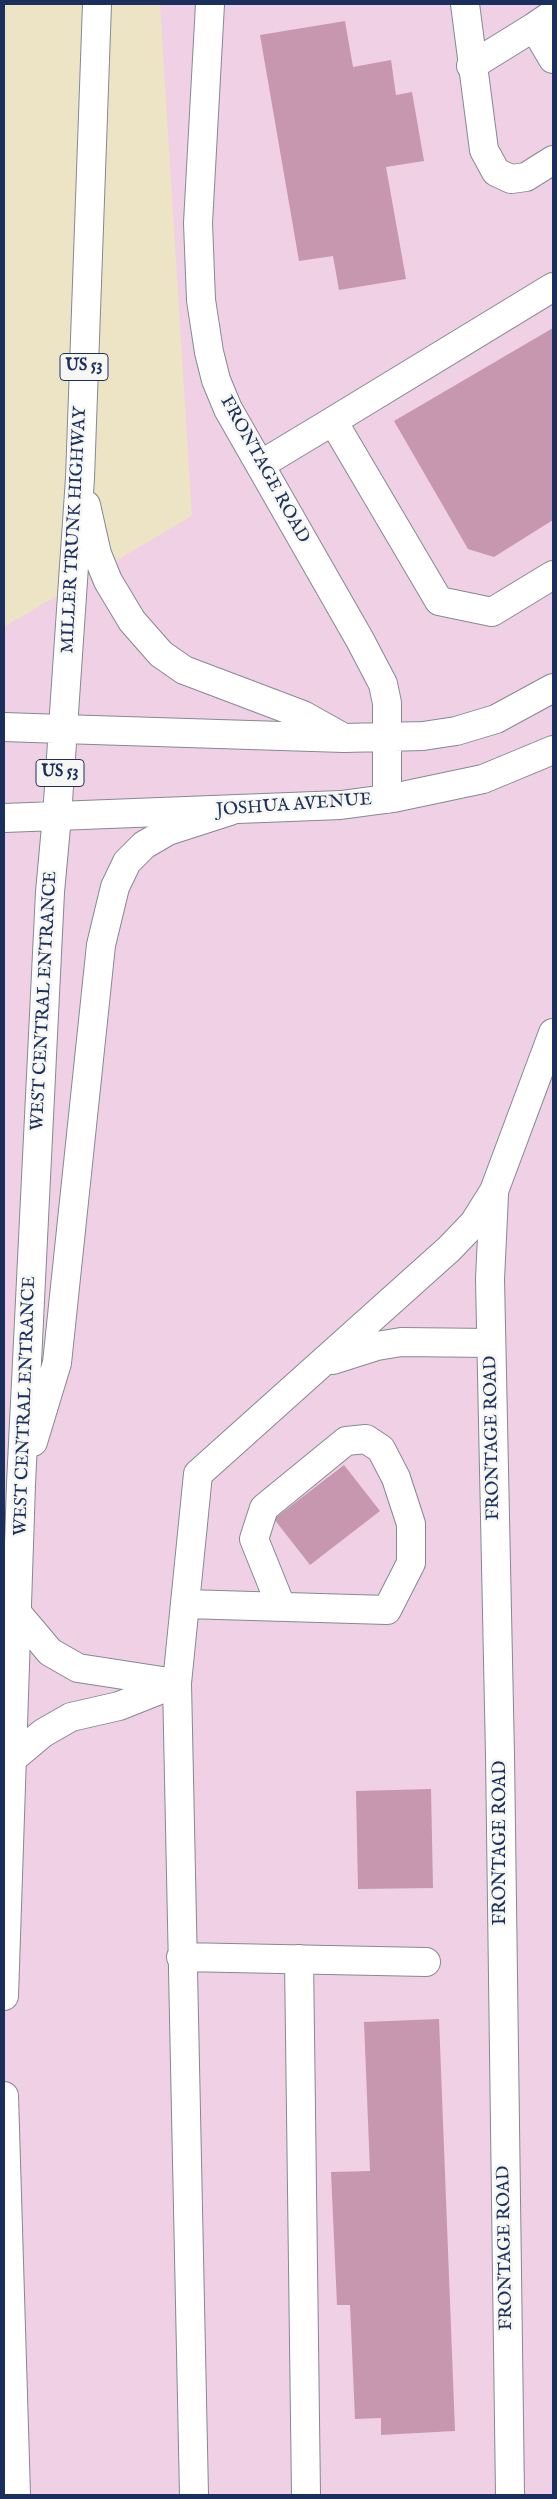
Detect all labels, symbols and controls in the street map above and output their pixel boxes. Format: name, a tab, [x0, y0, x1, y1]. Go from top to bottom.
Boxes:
road number: US 53	[60, 354, 108, 381]
street label: FRONTAGE ROAD	[215, 393, 313, 547]
street label: MILLER TRUNK HIGHWAY	[58, 406, 92, 654]
road number: US 53	[36, 760, 84, 786]
street label: JOSHUA AVENUE	[215, 790, 373, 822]
street label: WEST CENTRAL ENTRANCE	[27, 871, 63, 1131]
street label: WEST CENTRAL ENTRANCE	[11, 1276, 41, 1536]
street label: FRONTAGE ROAD	[481, 1355, 505, 1521]
street label: FRONTAGE ROAD	[490, 1761, 512, 1925]
street label: FRONTAGE ROAD	[494, 2165, 518, 2331]

